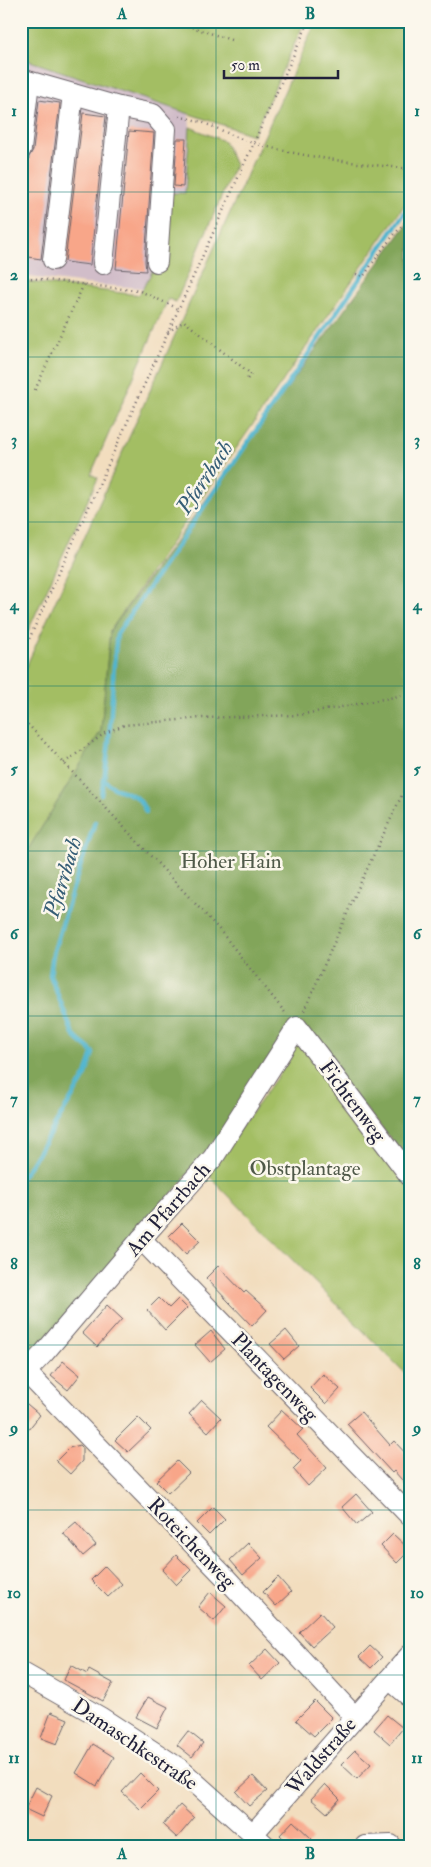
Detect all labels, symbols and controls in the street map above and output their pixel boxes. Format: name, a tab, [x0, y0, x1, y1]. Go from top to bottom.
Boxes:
text: A	[116, 4, 128, 24]
text: B	[305, 4, 315, 24]
scale bar	[224, 48, 337, 80]
text: 50 m	[231, 56, 260, 75]
text: 1	[11, 101, 17, 121]
text: 1	[414, 101, 420, 121]
text: 2	[10, 265, 18, 285]
text: 2	[413, 265, 421, 285]
text: 3	[11, 430, 17, 450]
text: 3	[414, 430, 420, 450]
water label: Pfarrbach	[170, 435, 240, 521]
text: 4	[9, 595, 20, 615]
text: 4	[412, 595, 423, 615]
text: 5	[10, 759, 18, 779]
text: 5	[413, 759, 421, 779]
water label: Pfarrbach	[37, 834, 88, 922]
park label: Hoher Hain	[180, 848, 282, 875]
text: 6	[10, 924, 20, 944]
text: 6	[413, 924, 423, 944]
street label: Fichtenweg	[313, 1055, 393, 1148]
text: 7	[10, 1089, 18, 1109]
text: 7	[413, 1089, 421, 1109]
park label: Obstplantage	[249, 1155, 361, 1182]
street label: Am Pfarrbach	[120, 1157, 217, 1263]
text: 8	[10, 1254, 18, 1274]
text: 8	[413, 1254, 421, 1274]
street label: Plantagenweg	[225, 1327, 324, 1428]
text: 9	[8, 1418, 18, 1438]
text: 9	[411, 1418, 421, 1438]
street label: Roteichenweg	[141, 1492, 242, 1595]
text: 10	[7, 1583, 21, 1603]
text: 10	[410, 1583, 424, 1603]
street label: Damaschkestraße	[66, 1692, 203, 1797]
street label: Waldstraße	[280, 1712, 363, 1802]
text: 11	[8, 1748, 20, 1768]
text: 11	[411, 1748, 423, 1768]
text: A	[116, 1844, 128, 1864]
text: B	[305, 1844, 315, 1864]

